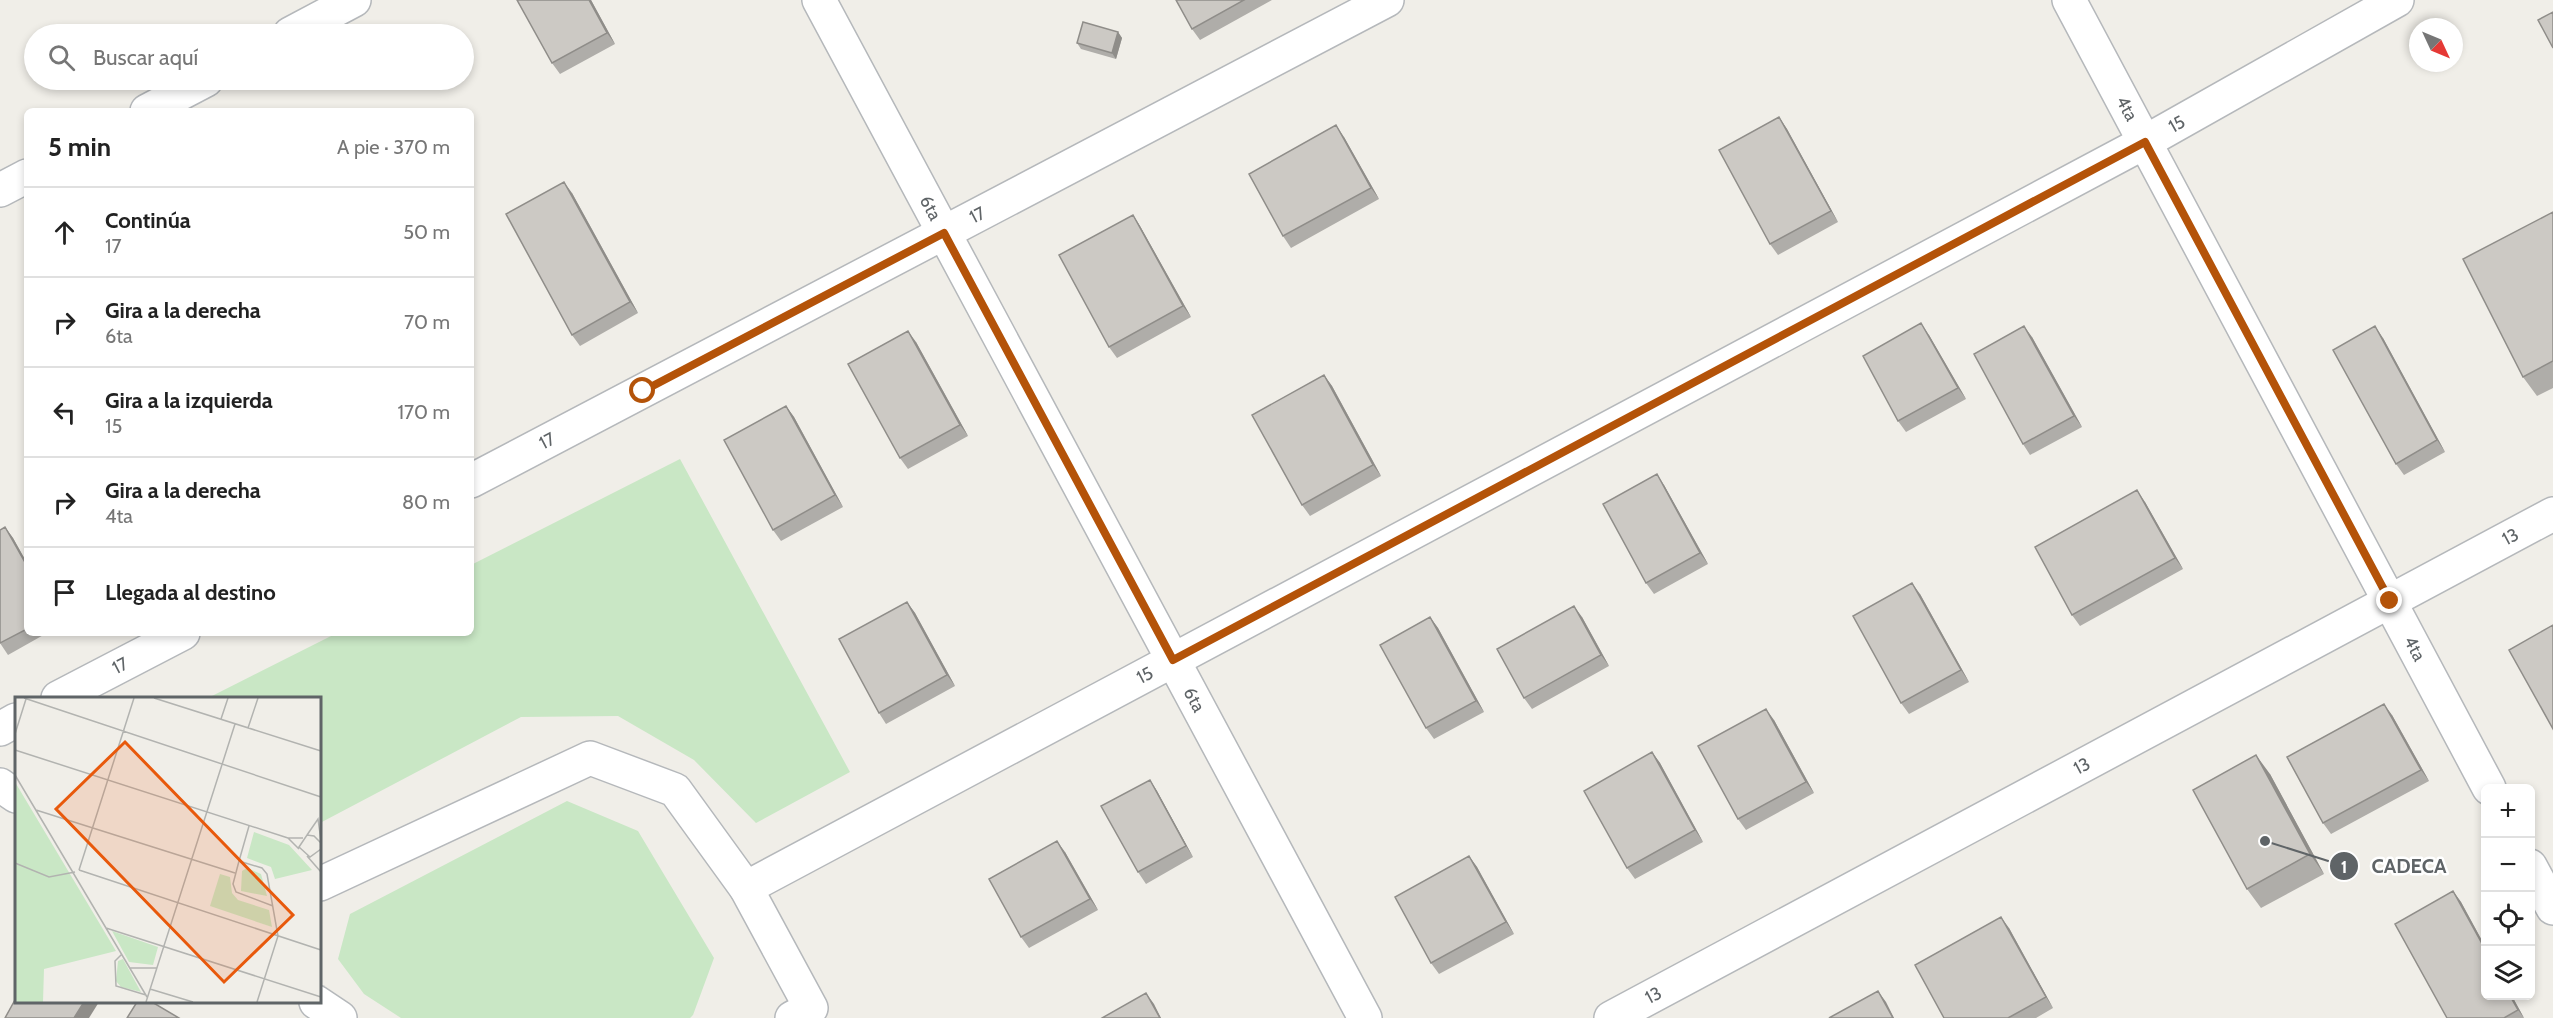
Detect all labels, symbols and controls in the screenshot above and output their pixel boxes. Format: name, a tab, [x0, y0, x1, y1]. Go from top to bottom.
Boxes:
north arrow	[2409, 18, 2463, 72]
search box	[24, 24, 474, 90]
icon: search	[45, 41, 78, 74]
text: Buscar aquí	[93, 44, 198, 71]
street label: 4ta	[2111, 92, 2143, 125]
street label: 15	[2165, 111, 2189, 137]
text: 5 min	[48, 131, 111, 163]
text: A pie · 370 m	[337, 135, 450, 159]
street label: 6ta	[915, 192, 946, 224]
street label: 17	[966, 202, 989, 228]
text: Continúa	[105, 207, 191, 234]
icon: ahead	[48, 216, 81, 249]
text: 50 m	[403, 220, 450, 244]
text: 17	[105, 234, 122, 258]
text: Gira a la derecha	[105, 297, 261, 324]
icon: right	[48, 306, 81, 339]
text: 70 m	[404, 310, 450, 334]
text: 6ta	[105, 324, 133, 348]
route start	[629, 377, 655, 403]
text: Gira a la izquierda	[105, 387, 273, 414]
icon: left	[48, 396, 81, 429]
text: 170 m	[398, 400, 450, 424]
text: 15	[105, 414, 122, 438]
street label: 17	[535, 428, 559, 454]
text: Gira a la derecha	[105, 477, 261, 504]
icon: right	[48, 486, 81, 519]
text: 80 m	[402, 490, 450, 514]
text: 4ta	[105, 504, 133, 528]
street label: 13	[2498, 523, 2522, 550]
icon: arrive	[48, 576, 81, 609]
text: Llegada al destino	[105, 579, 276, 606]
route end	[2376, 587, 2402, 613]
street label: 4ta	[2399, 632, 2430, 665]
street label: 17	[108, 653, 132, 679]
street label: 15	[1133, 662, 1157, 689]
street label: 6ta	[1179, 684, 1210, 716]
inset map	[15, 697, 321, 1003]
street label: 13	[2070, 753, 2094, 779]
map controls	[2481, 784, 2535, 1000]
button: +	[2481, 784, 2535, 838]
button: −	[2481, 838, 2535, 892]
callout: CADECA	[2329, 847, 2458, 885]
text: CADECA	[2372, 854, 2447, 878]
text: 1	[2341, 856, 2347, 878]
button: locate	[2481, 892, 2535, 946]
button: layers	[2481, 946, 2535, 1000]
street label: 13	[1641, 982, 1665, 1009]

